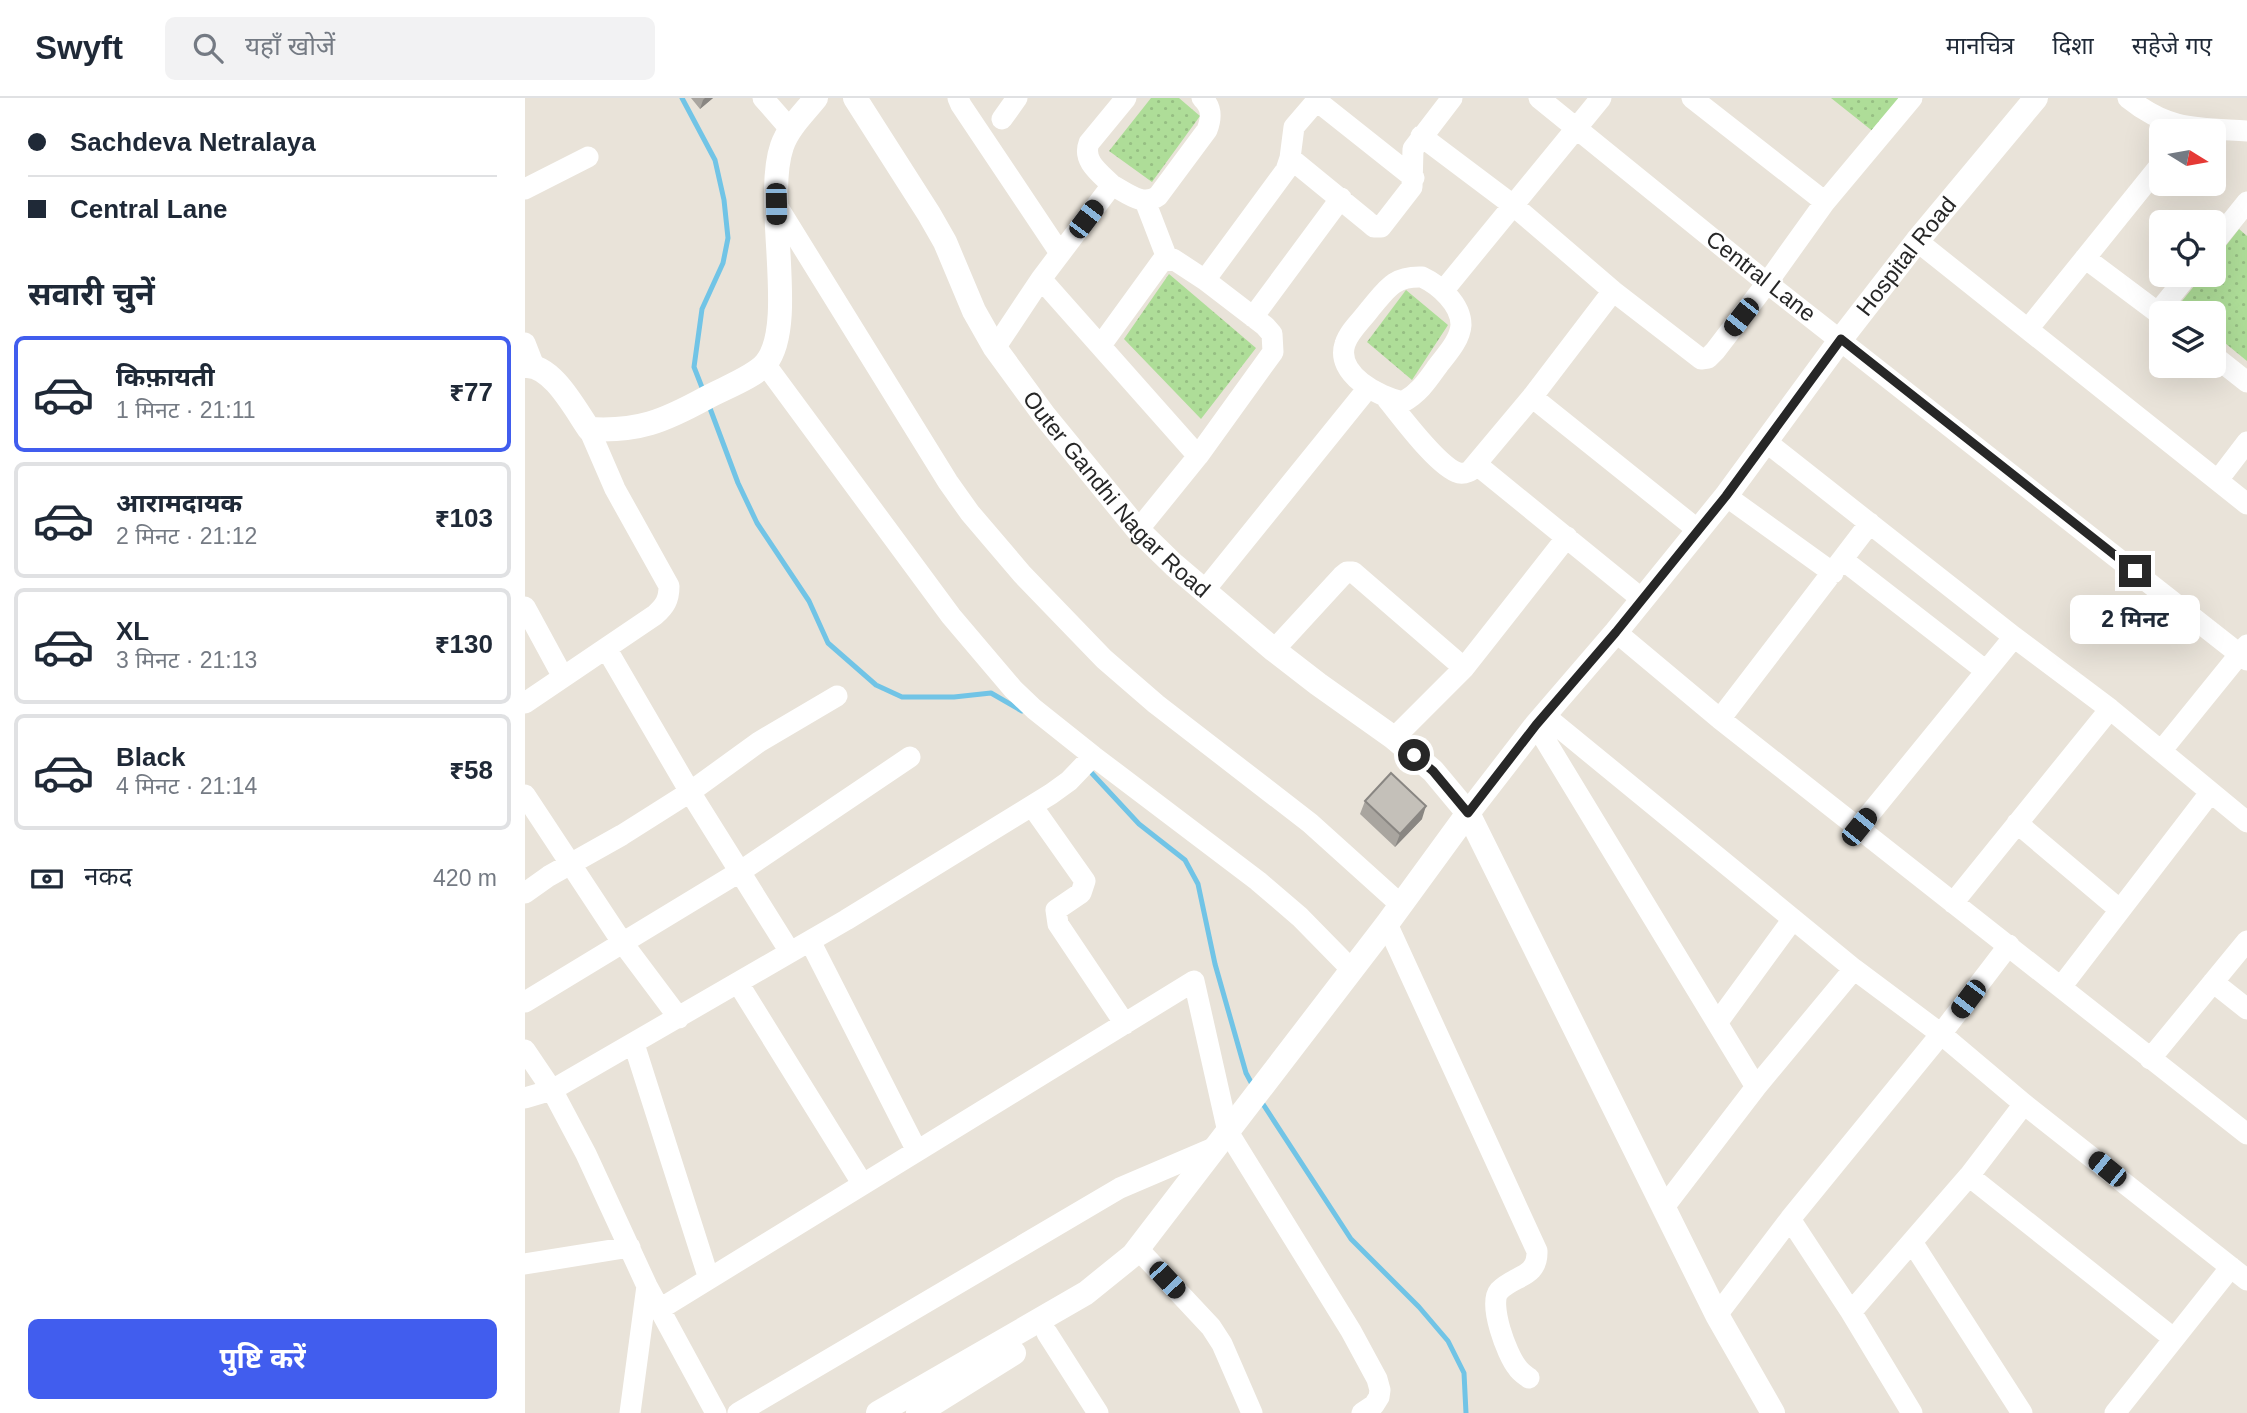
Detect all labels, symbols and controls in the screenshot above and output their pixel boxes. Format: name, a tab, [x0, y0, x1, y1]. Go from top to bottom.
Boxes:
search box	[165, 17, 655, 80]
text: Swyft	[35, 29, 123, 66]
icon: search	[189, 29, 227, 67]
text: यहाँ खोजें	[245, 31, 335, 61]
text: मानचित्र	[1946, 32, 2014, 59]
text: दिशा	[2052, 32, 2094, 59]
text: सहेजे गए	[2132, 32, 2212, 59]
north arrow	[2149, 119, 2226, 196]
map controls	[2149, 119, 2226, 378]
text: Sachdeva Netralaya	[70, 127, 316, 157]
car	[766, 183, 787, 225]
street label: Hospital Road	[1851, 191, 1961, 321]
text: Central Lane	[70, 194, 228, 224]
car	[1065, 196, 1108, 242]
button: locate	[2149, 210, 2226, 287]
street label: Central Lane	[1701, 225, 1821, 327]
text: सवारी चुनें	[28, 276, 155, 312]
car	[1720, 294, 1763, 340]
button: layers	[2149, 301, 2226, 378]
text: किफ़ायती	[116, 362, 215, 392]
icon: car	[32, 363, 95, 426]
text: ₹77	[449, 377, 493, 407]
street label: Outer Gandhi Nagar Road	[1018, 386, 1215, 603]
text: 1 मिनट · 21:11	[116, 397, 256, 423]
text: आरामदायक	[116, 488, 242, 518]
icon: car	[32, 489, 95, 552]
text: ₹103	[435, 503, 493, 533]
text: 2 मिनट · 21:12	[116, 523, 257, 549]
route end	[2119, 555, 2151, 587]
callout: 2 मिनट	[2070, 596, 2200, 644]
text: 2 मिनट	[2101, 606, 2169, 632]
icon: car	[32, 615, 95, 678]
text: XL	[116, 616, 149, 646]
text: ₹130	[435, 629, 493, 659]
text: 3 मिनट · 21:13	[116, 647, 257, 673]
route start	[1398, 739, 1430, 771]
icon: car	[32, 741, 95, 804]
text: Black	[116, 742, 185, 772]
text: ₹58	[449, 755, 493, 785]
text: 4 मिनट · 21:14	[116, 773, 257, 799]
car	[1838, 804, 1881, 850]
icon: cash	[28, 860, 66, 898]
text: नकद	[84, 861, 132, 891]
text: 420 m	[433, 865, 497, 891]
car	[1947, 976, 1990, 1022]
car	[2085, 1148, 2130, 1190]
car	[1145, 1257, 1190, 1303]
button: पुष्टि करें	[28, 1319, 497, 1399]

